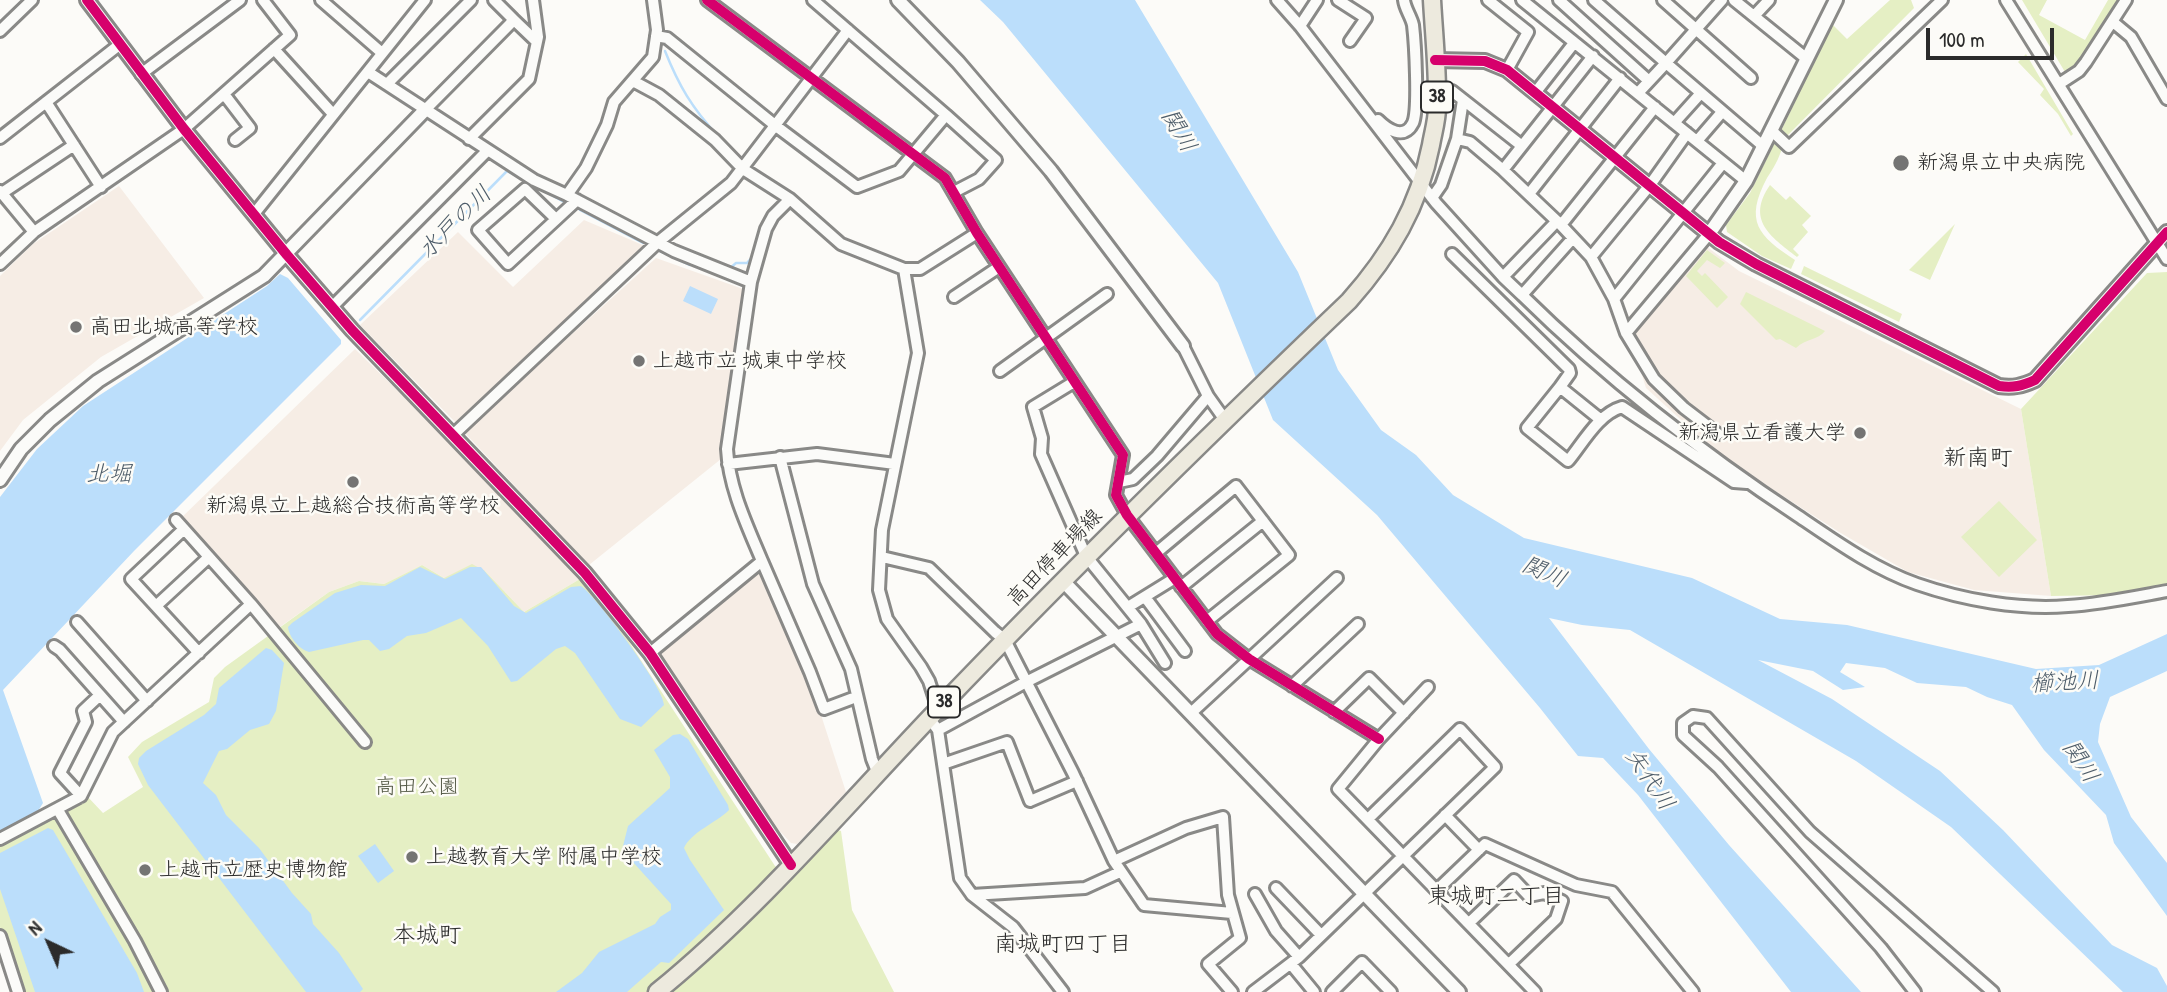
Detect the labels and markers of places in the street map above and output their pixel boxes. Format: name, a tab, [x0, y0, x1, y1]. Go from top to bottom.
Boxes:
place label: 新潟県立中央病院	[1917, 150, 2085, 176]
marker: 新潟県立中央病院	[1891, 153, 1911, 173]
place label: 高田北城高等学校	[90, 314, 258, 340]
marker: 高田北城高等学校	[68, 319, 84, 335]
place label: 上越市立 城東中学校	[653, 348, 847, 374]
marker: 上越市立 城東中学校	[631, 353, 647, 369]
place label: 新潟県立看護大学	[1678, 420, 1846, 446]
marker: 新潟県立看護大学	[1852, 425, 1868, 441]
marker: 新潟県立上越総合技術高等学校	[345, 474, 361, 490]
place label: 新潟県立上越総合技術高等学校	[206, 493, 500, 519]
place label: 上越教育大学 附属中学校	[426, 844, 662, 870]
marker: 上越教育大学 附属中学校	[404, 849, 420, 865]
place label: 上越市立歴史博物館	[159, 857, 348, 883]
marker: 上越市立歴史博物館	[137, 862, 153, 878]

